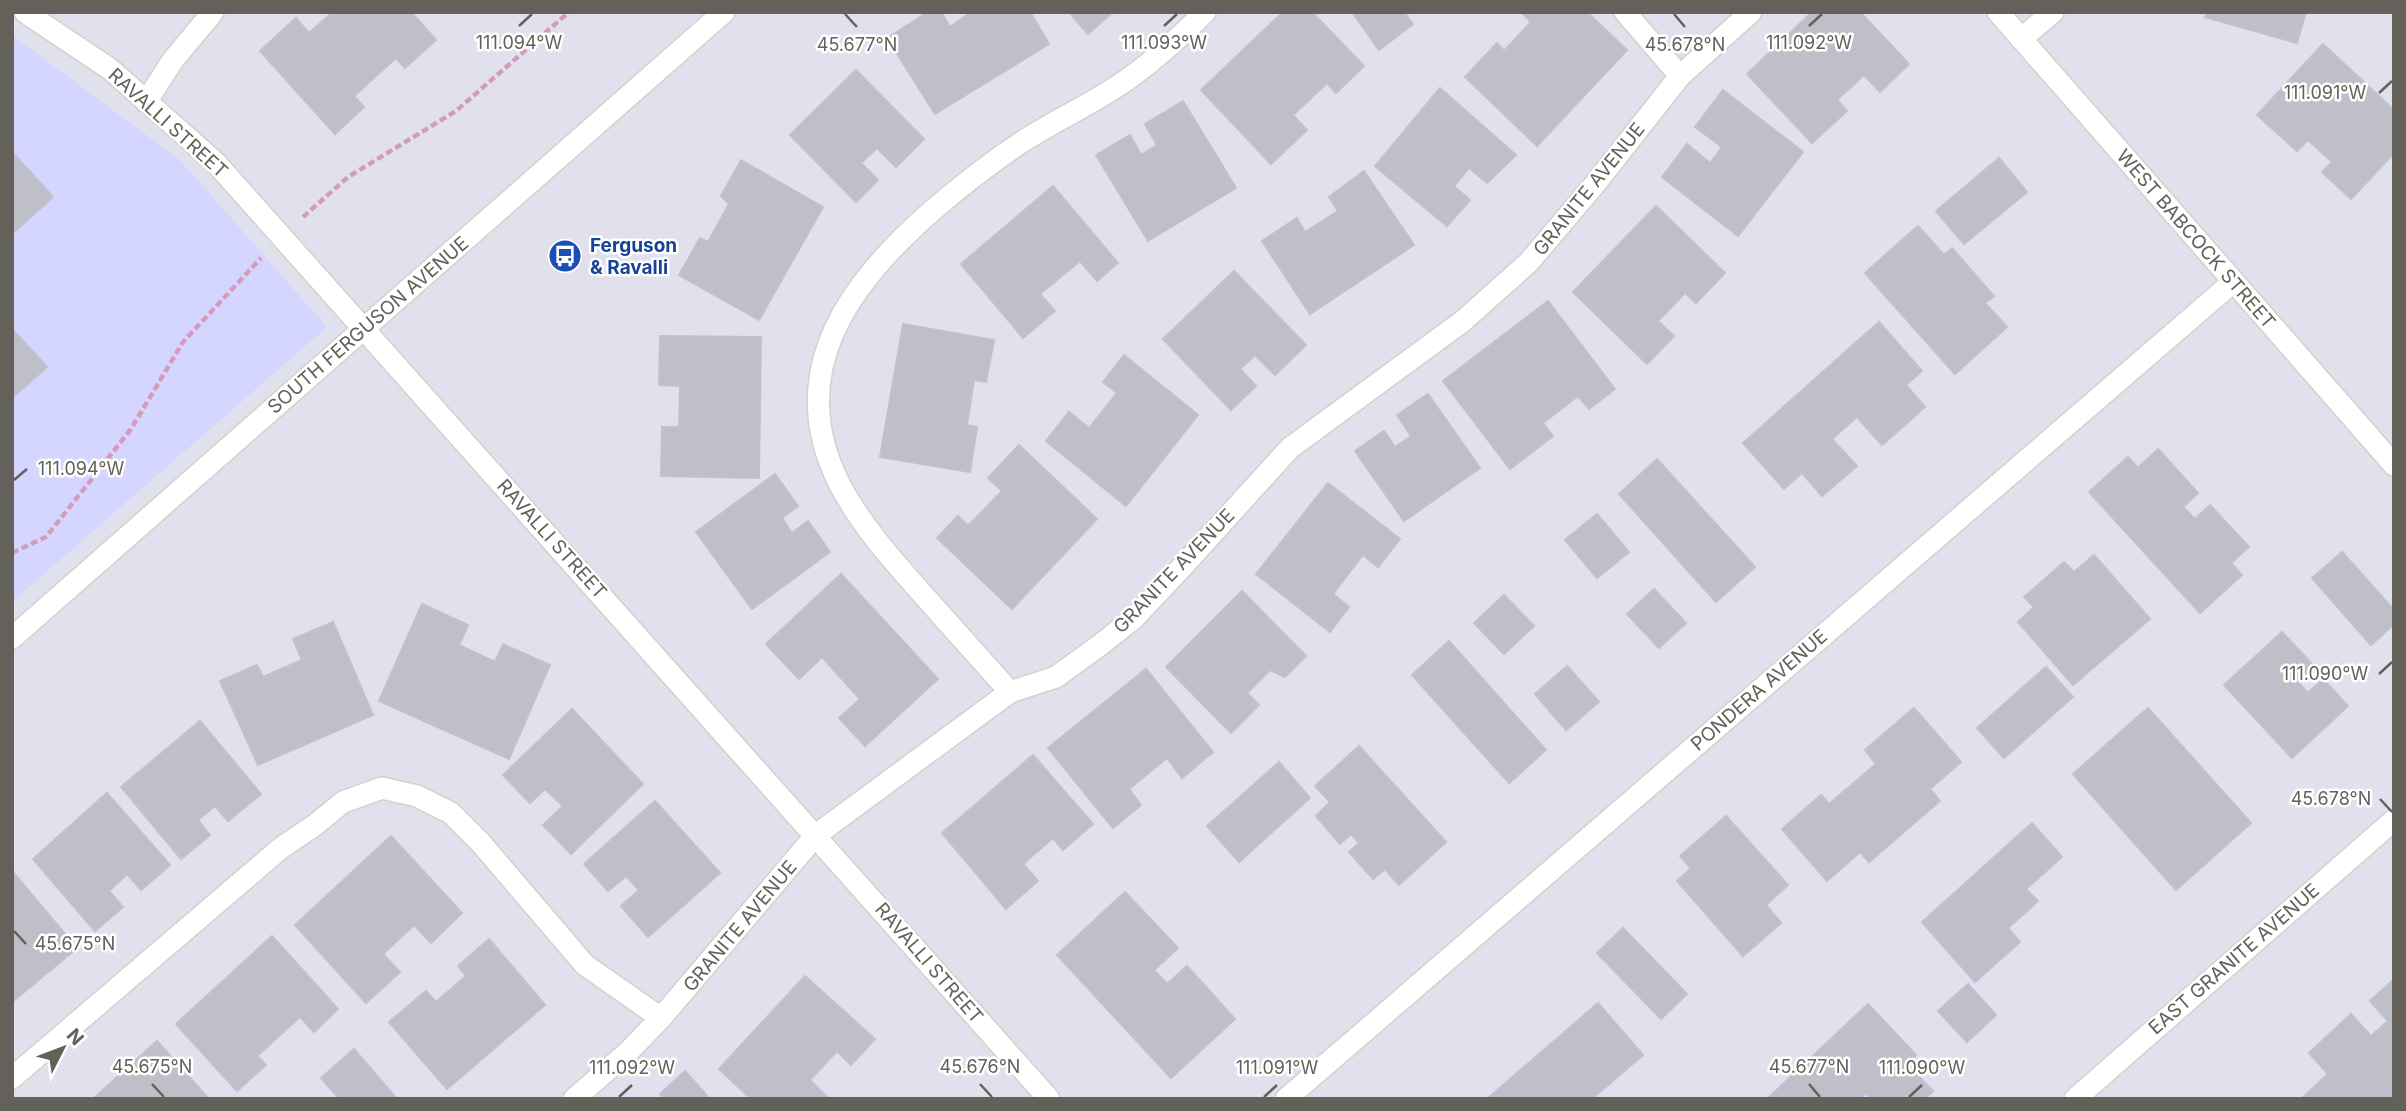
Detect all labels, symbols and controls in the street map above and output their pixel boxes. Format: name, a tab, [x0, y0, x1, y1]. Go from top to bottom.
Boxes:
text: 111.094°W	[476, 32, 562, 53]
text: 111.093°W	[1121, 32, 1207, 53]
text: 111.092°W	[1766, 32, 1852, 53]
text: 45.677°N	[817, 34, 897, 55]
text: 45.678°N	[1645, 34, 1725, 55]
street label: RAVALLI STREET	[104, 63, 232, 183]
text: 111.091°W	[2284, 82, 2366, 103]
street label: GRANITE AVENUE	[1528, 118, 1650, 260]
street label: WEST BABCOCK STREET	[2112, 145, 2280, 333]
street label: SOUTH FERGUSON AVENUE	[263, 232, 473, 418]
place label: Ferguson & Ravalli	[590, 234, 677, 279]
bus stop icon: Ferguson & Ravalli	[546, 237, 584, 275]
text: 111.094°W	[38, 458, 124, 479]
street label: RAVALLI STREET	[492, 475, 612, 603]
street label: GRANITE AVENUE	[1109, 504, 1239, 638]
street label: PONDERA AVENUE	[1686, 625, 1832, 755]
text: 111.090°W	[2282, 663, 2369, 684]
text: 45.678°N	[2291, 788, 2371, 809]
street label: GRANITE AVENUE	[678, 856, 802, 996]
street label: EAST GRANITE AVENUE	[2144, 879, 2324, 1039]
street label: RAVALLI STREET	[870, 898, 988, 1028]
text: 45.675°N	[35, 933, 115, 954]
north arrow	[28, 1013, 98, 1083]
text: N	[62, 1024, 89, 1050]
text: 45.675°N	[112, 1056, 192, 1077]
text: 45.676°N	[940, 1056, 1020, 1077]
text: 45.677°N	[1769, 1056, 1849, 1077]
text: 111.092°W	[589, 1057, 675, 1078]
text: 111.091°W	[1236, 1057, 1318, 1078]
text: 111.090°W	[1879, 1057, 1966, 1078]

